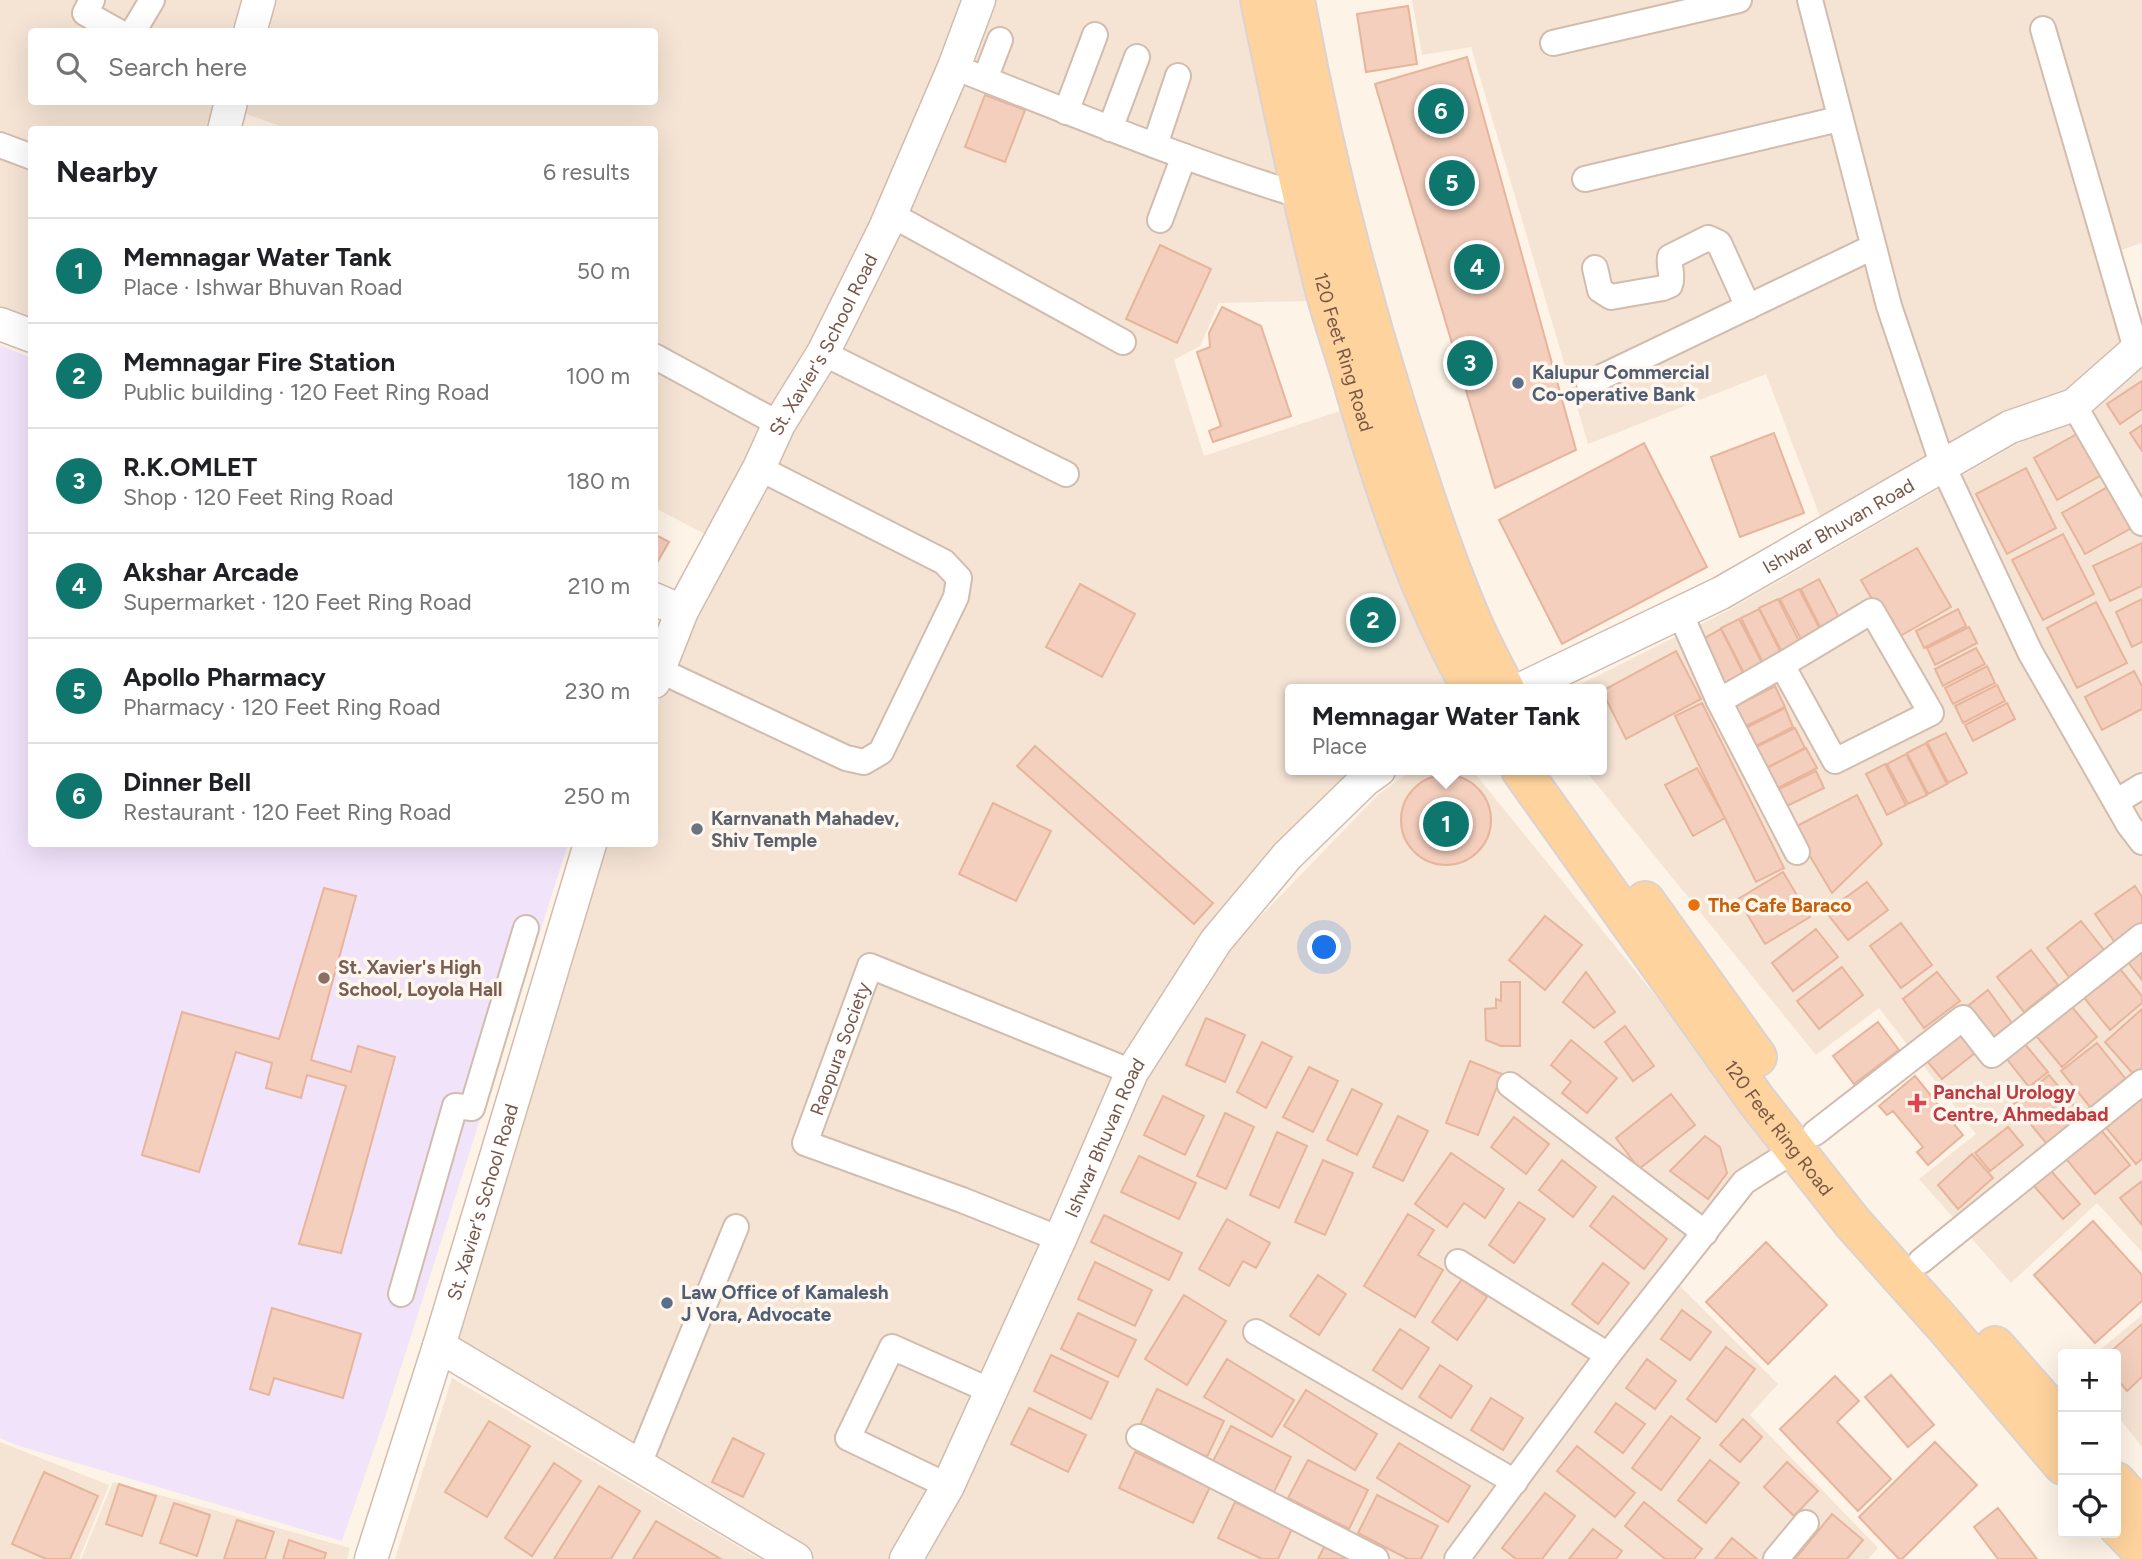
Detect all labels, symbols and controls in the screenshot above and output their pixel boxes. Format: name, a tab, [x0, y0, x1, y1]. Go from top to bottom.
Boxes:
search box	[28, 28, 658, 105]
icon: search	[52, 48, 90, 86]
text: Search here	[108, 51, 247, 83]
pin: 6	[1418, 85, 1464, 137]
text: Nearby	[56, 153, 158, 190]
pin: 5	[1429, 157, 1475, 209]
text: 6 results	[543, 158, 630, 186]
text: Memnagar Water Tank	[123, 241, 392, 273]
pin: 4	[1454, 241, 1500, 293]
street label: St. Xavier's School Road	[764, 250, 882, 439]
text: 1	[74, 257, 84, 285]
text: 50 m	[577, 257, 630, 285]
street label: 120 Feet Ring Road	[1310, 270, 1379, 434]
text: Place · Ishwar Bhuvan Road	[123, 273, 402, 301]
pin: 3	[1447, 337, 1493, 389]
text: Memnagar Fire Station	[123, 346, 395, 378]
place label: Kalupur Commercial Co-operative Bank	[1532, 361, 1709, 406]
text: 2	[72, 362, 86, 390]
text: 100 m	[566, 362, 630, 390]
marker: Kalupur Commercial Co-operative Bank	[1510, 375, 1526, 391]
text: Public building · 120 Feet Ring Road	[123, 378, 489, 406]
text: R.K.OMLET	[123, 451, 257, 483]
text: 3	[73, 467, 85, 495]
text: 180 m	[566, 467, 630, 495]
street label: Ishwar Bhuvan Road	[1758, 473, 1918, 578]
text: Shop · 120 Feet Ring Road	[123, 483, 393, 511]
text: Akshar Arcade	[123, 556, 299, 588]
text: 4	[72, 572, 86, 600]
text: 210 m	[568, 572, 630, 600]
text: Supermarket · 120 Feet Ring Road	[123, 588, 472, 616]
pin: 2	[1350, 594, 1396, 646]
text: Apollo Pharmacy	[123, 661, 326, 693]
text: 5	[72, 677, 86, 705]
text: 230 m	[565, 677, 630, 705]
popup	[1285, 684, 1607, 775]
text: Pharmacy · 120 Feet Ring Road	[123, 693, 441, 721]
text: Memnagar Water Tank	[1312, 700, 1580, 732]
text: Place	[1312, 732, 1367, 760]
text: Dinner Bell	[123, 766, 251, 798]
text: 6	[72, 782, 86, 810]
text: 250 m	[564, 782, 630, 810]
text: Restaurant · 120 Feet Ring Road	[123, 798, 451, 826]
pin: 1	[1423, 798, 1469, 850]
place label: Karnvanath Mahadev, Shiv Temple	[711, 807, 900, 852]
marker: Karnvanath Mahadev, Shiv Temple	[689, 821, 705, 837]
place label: The Cafe Baraco	[1708, 894, 1852, 917]
marker: The Cafe Baraco	[1686, 897, 1702, 913]
your location	[1307, 930, 1341, 964]
place label: St. Xavier's High School, Loyola Hall	[338, 956, 502, 1001]
marker: St. Xavier's High School, Loyola Hall	[316, 970, 332, 986]
street label: Raopura Society	[805, 979, 875, 1118]
street label: Ishwar Bhuvan Road	[1059, 1054, 1149, 1221]
street label: 120 Feet Ring Road	[1720, 1055, 1838, 1200]
place label: Panchal Urology Centre, Ahmedabad	[1933, 1081, 2109, 1126]
marker: Panchal Urology Centre, Ahmedabad	[1907, 1093, 1927, 1113]
street label: St. Xavier's School Road	[442, 1101, 523, 1303]
place label: Law Office of Kamalesh J Vora, Advocate	[681, 1281, 889, 1326]
marker: Law Office of Kamalesh J Vora, Advocate	[659, 1295, 675, 1311]
map controls	[2058, 1349, 2121, 1538]
button: +	[2058, 1349, 2121, 1412]
button: −	[2058, 1412, 2121, 1475]
button: locate	[2058, 1475, 2121, 1538]

